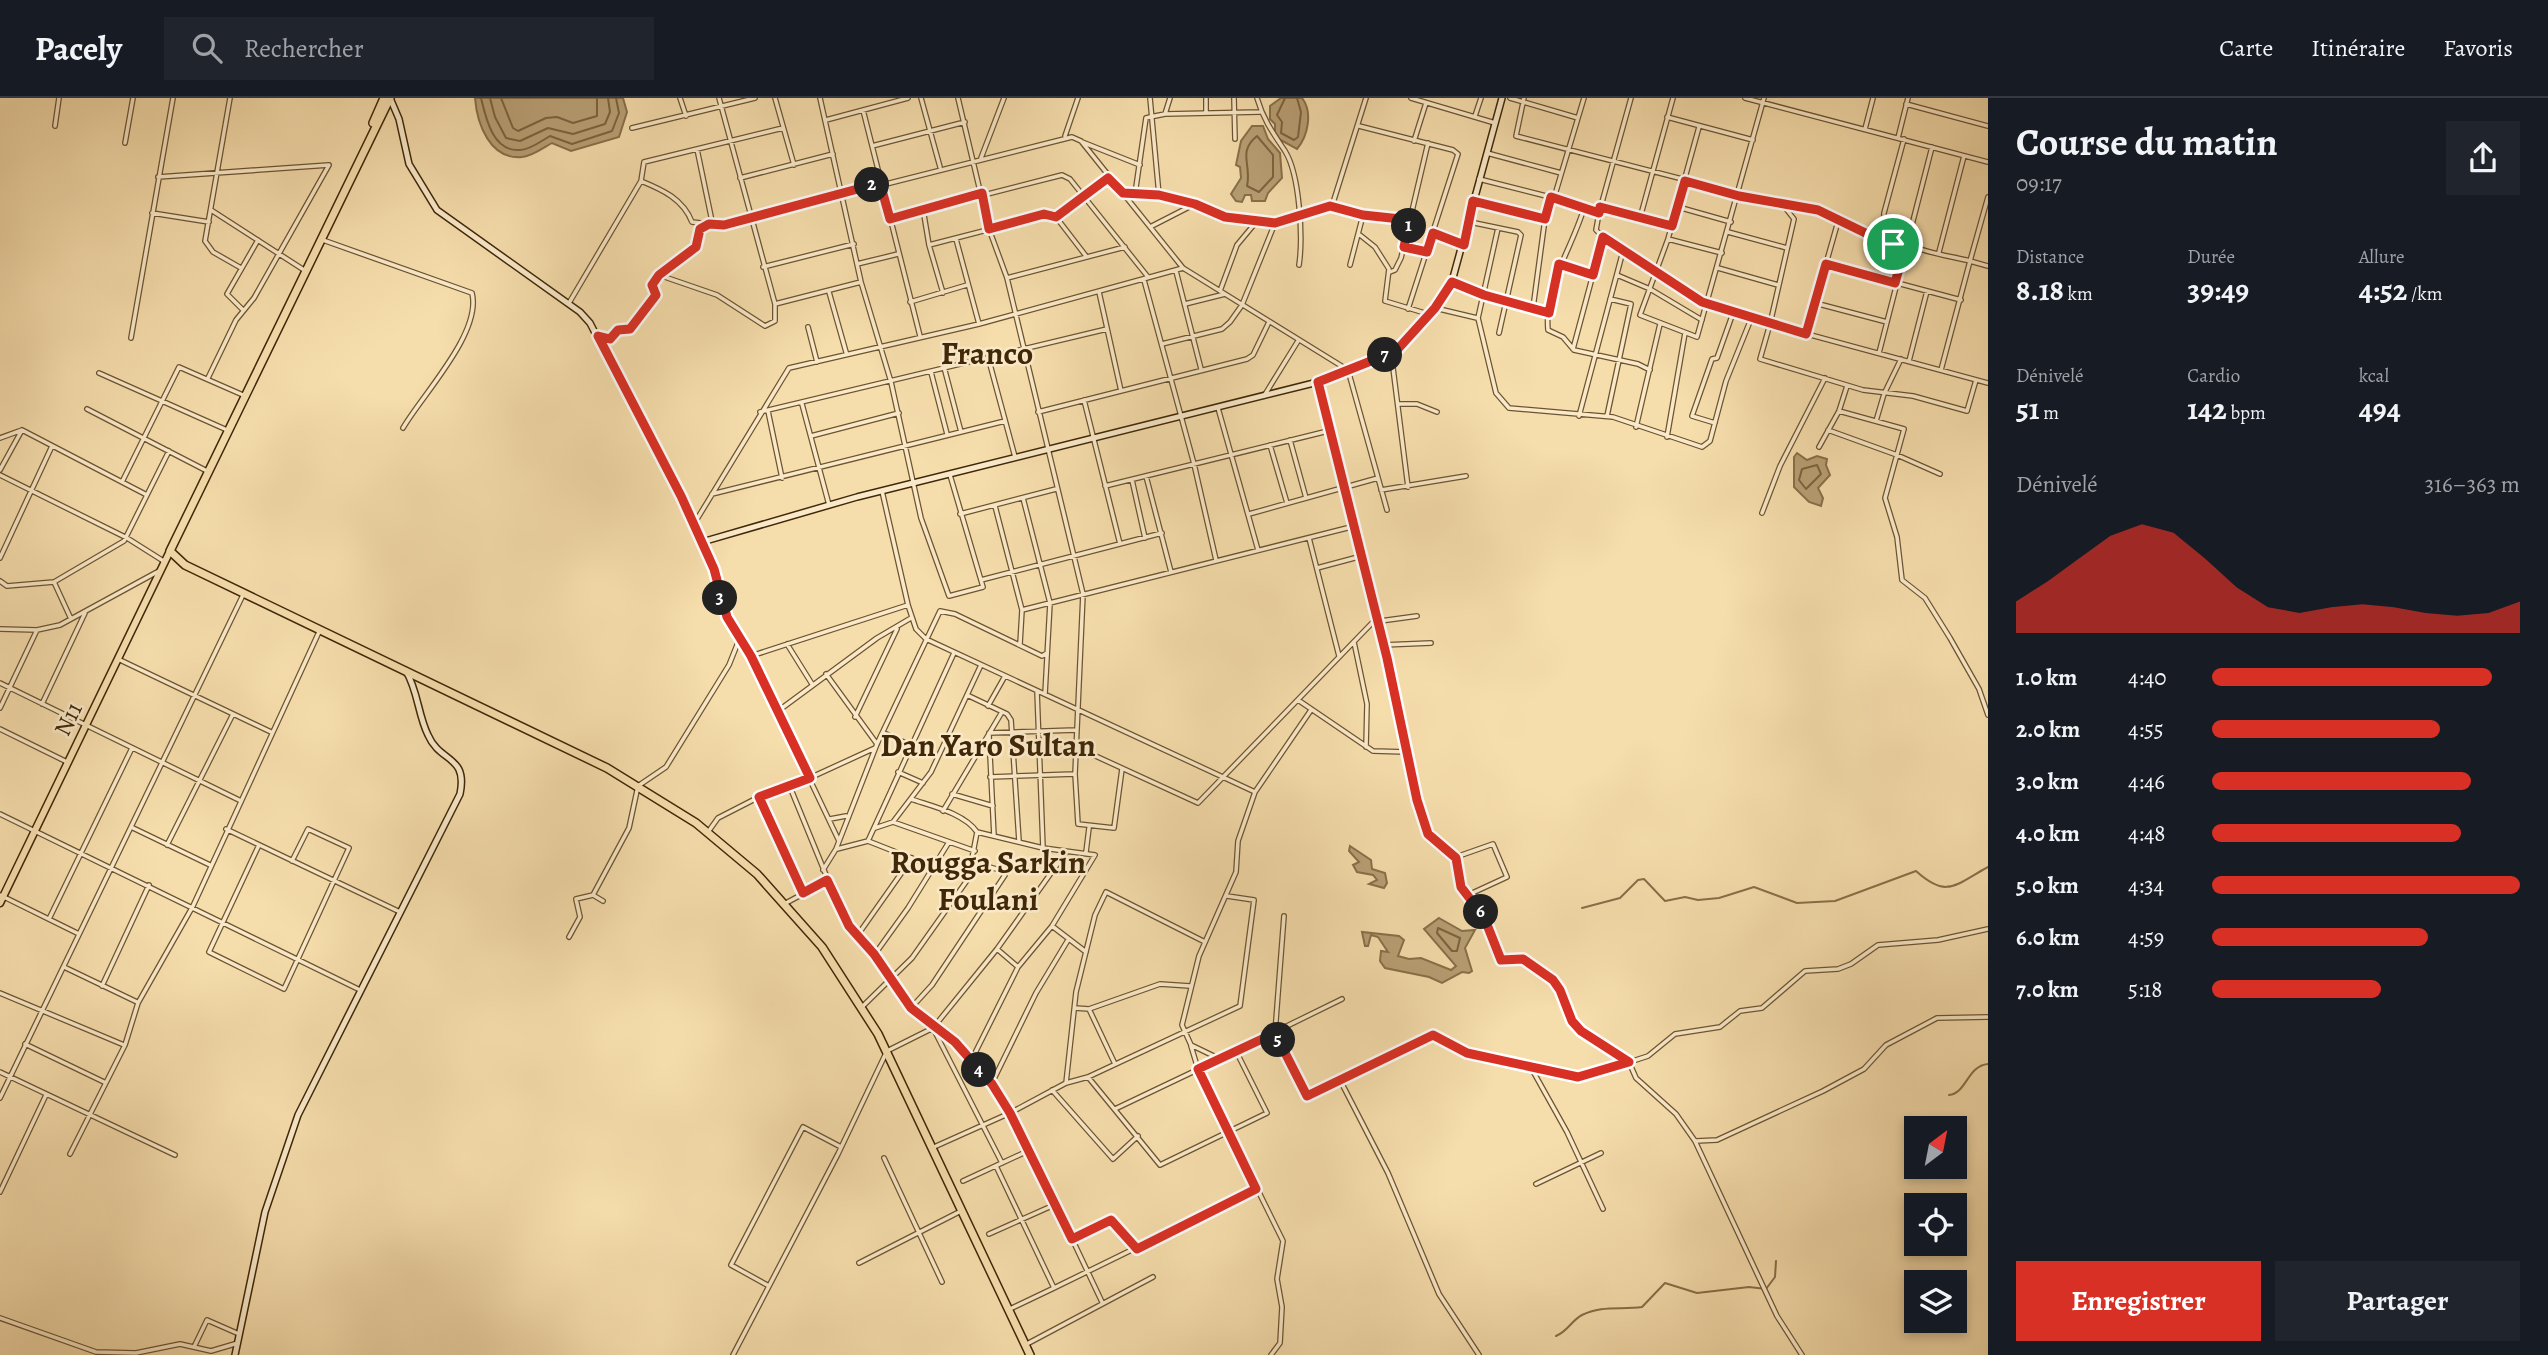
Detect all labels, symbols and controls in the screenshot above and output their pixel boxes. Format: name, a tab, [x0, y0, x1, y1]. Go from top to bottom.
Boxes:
search box	[164, 17, 654, 80]
text: Pacely	[35, 26, 122, 71]
icon: search	[188, 29, 226, 67]
text: Rechercher	[244, 31, 364, 66]
text: Carte	[2219, 32, 2273, 64]
text: Itinéraire	[2311, 32, 2405, 64]
text: Favoris	[2443, 32, 2513, 64]
text: Course du matin	[2016, 116, 2278, 168]
button: share	[2446, 121, 2520, 195]
pin: 2	[854, 168, 890, 202]
text: 09:17	[2016, 168, 2062, 199]
text: 2	[867, 171, 876, 197]
pin: 1	[1392, 208, 1426, 244]
text: 1	[1405, 212, 1412, 238]
pin	[1863, 214, 1923, 274]
icon: arrive	[1874, 225, 1912, 263]
text: Distance	[2016, 244, 2084, 270]
text: Durée	[2187, 244, 2235, 270]
text: Allure	[2359, 244, 2405, 270]
text: 8.18	[2016, 270, 2064, 310]
text: 39:49	[2187, 270, 2249, 310]
text: 4:52	[2359, 270, 2407, 310]
text: km	[2064, 281, 2093, 307]
text: /km	[2407, 281, 2442, 307]
district label: Franco	[941, 331, 1033, 375]
pin: 7	[1368, 338, 1402, 372]
text: 7	[1380, 341, 1389, 367]
text: Dénivelé	[2016, 363, 2083, 389]
text: Cardio	[2187, 363, 2240, 389]
text: kcal	[2359, 363, 2389, 389]
text: 51	[2016, 389, 2040, 429]
text: 142	[2187, 389, 2227, 429]
text: 494	[2359, 389, 2401, 429]
text: m	[2040, 400, 2059, 426]
text: bpm	[2227, 400, 2266, 426]
text: Dénivelé	[2016, 469, 2098, 500]
text: 316–363 m	[2425, 469, 2520, 500]
pin: 3	[702, 580, 738, 616]
text: 3	[715, 584, 724, 610]
text: 1.0 km	[2016, 662, 2077, 693]
text: 4:40	[2128, 662, 2167, 693]
street label: N11	[46, 697, 90, 741]
text: 2.0 km	[2016, 714, 2080, 745]
text: 4:55	[2128, 714, 2164, 745]
district label: Dan Yaro Sultan	[880, 723, 1096, 767]
text: 3.0 km	[2016, 766, 2079, 797]
text: 4:46	[2128, 766, 2165, 797]
text: 4.0 km	[2016, 818, 2080, 849]
text: 4:48	[2128, 818, 2165, 849]
district label: Rougga Sarkin Foulani	[890, 840, 1086, 921]
text: 5.0 km	[2016, 870, 2079, 901]
text: 4:34	[2128, 870, 2164, 901]
pin: 6	[1464, 894, 1498, 930]
text: 6	[1476, 898, 1485, 924]
text: 6.0 km	[2016, 922, 2080, 953]
text: 4:59	[2128, 922, 2164, 953]
text: 7.0 km	[2016, 974, 2079, 1005]
text: 5:18	[2128, 974, 2162, 1005]
pin: 5	[1260, 1023, 1296, 1058]
text: 5	[1273, 1026, 1282, 1052]
pin: 4	[962, 1052, 996, 1088]
text: 4	[974, 1056, 983, 1082]
north arrow	[1904, 1116, 1967, 1180]
map controls	[1904, 1116, 1967, 1333]
button: locate	[1904, 1193, 1967, 1256]
button: Enregistrer	[2016, 1261, 2261, 1341]
button: Partager	[2275, 1261, 2520, 1341]
button: layers	[1904, 1270, 1967, 1333]

